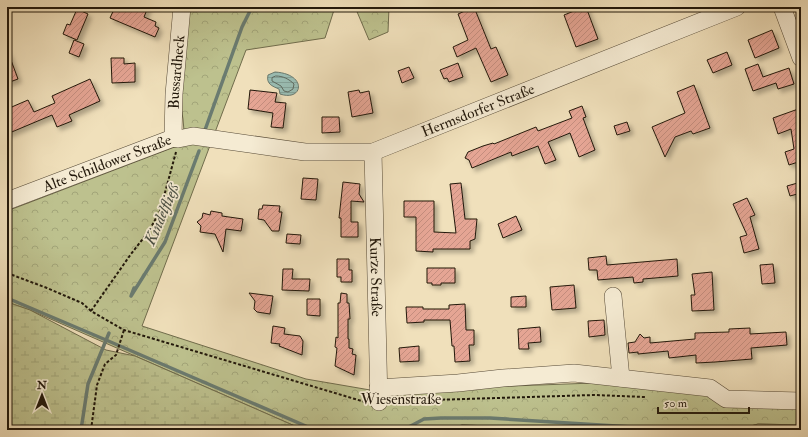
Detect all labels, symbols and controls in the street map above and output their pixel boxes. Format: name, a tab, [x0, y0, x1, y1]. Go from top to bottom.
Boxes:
street label: Bussardheck	[165, 34, 189, 109]
street label: Hermsdorfer Straße	[419, 80, 537, 142]
street label: Alte Schildower Straße	[39, 131, 174, 197]
water label: Kindelfließ	[140, 180, 184, 249]
street label: Kurze Straße	[365, 237, 386, 317]
north arrow	[22, 375, 62, 415]
text: N	[36, 379, 48, 392]
scale bar	[658, 389, 749, 415]
street label: Wiesenstraße	[360, 390, 441, 409]
text: 50 m	[664, 396, 688, 411]

